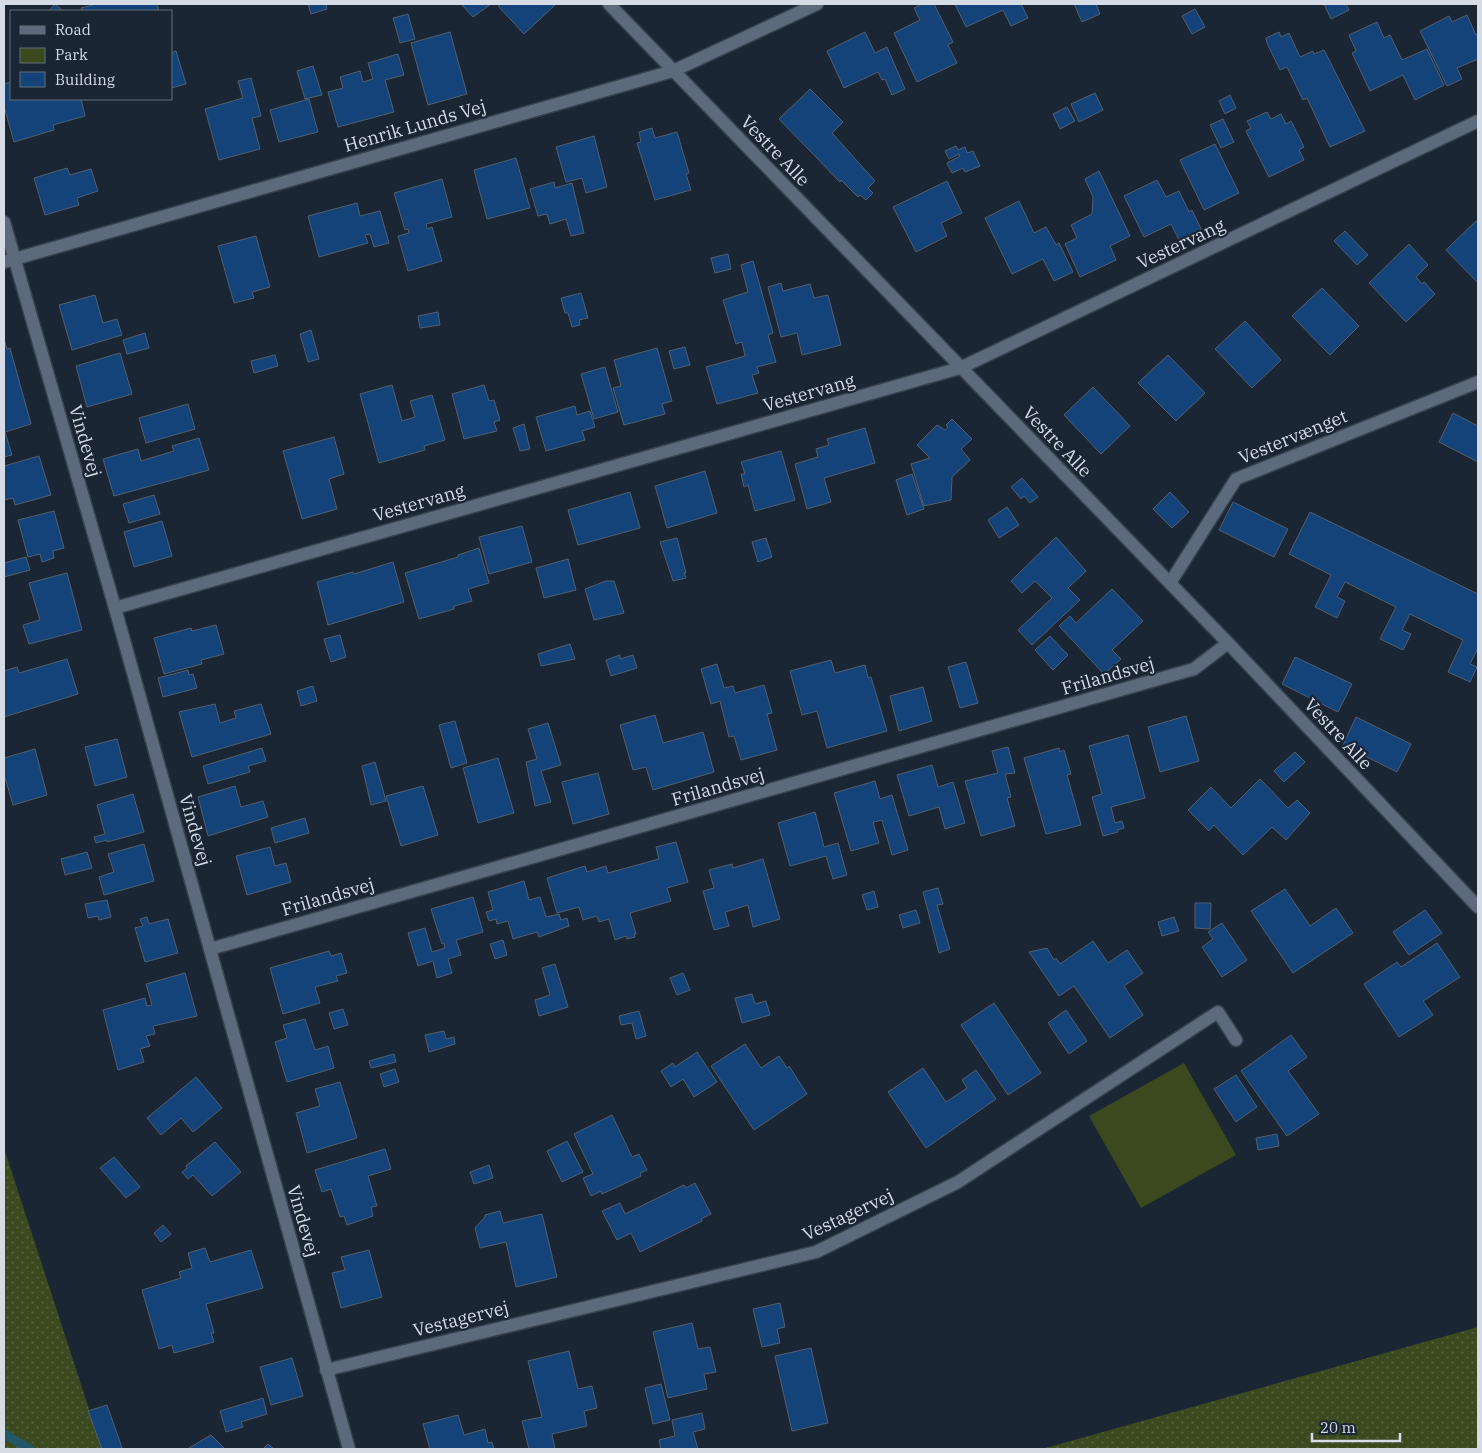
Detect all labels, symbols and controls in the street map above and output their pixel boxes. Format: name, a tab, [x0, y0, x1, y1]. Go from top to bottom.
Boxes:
legend	[10, 10, 172, 100]
text: Road	[55, 20, 91, 39]
text: Park	[55, 45, 88, 64]
text: Building	[55, 70, 115, 89]
street label: Henrik Lunds Vej	[341, 94, 489, 157]
street label: Vestre Alle	[736, 110, 815, 191]
street label: Vestervang	[1133, 213, 1229, 274]
street label: Vestervang	[760, 368, 858, 417]
street label: Vestre Alle	[1018, 401, 1097, 482]
street label: Vindevej	[64, 402, 107, 480]
street label: Vestervænget	[1235, 404, 1351, 469]
street label: Vestervang	[370, 478, 468, 527]
street label: Frilandsvej	[1059, 651, 1157, 700]
street label: Vestre Alle	[1299, 693, 1377, 774]
street label: Frilandsvej	[669, 762, 767, 811]
street label: Vindevej	[174, 791, 217, 869]
street label: Frilandsvej	[279, 872, 377, 921]
street label: Vindevej	[282, 1182, 325, 1260]
street label: Vestagervej	[799, 1183, 897, 1246]
street label: Vestagervej	[411, 1296, 511, 1341]
scale bar	[1312, 1410, 1400, 1442]
text: 20 m	[1320, 1418, 1356, 1437]

